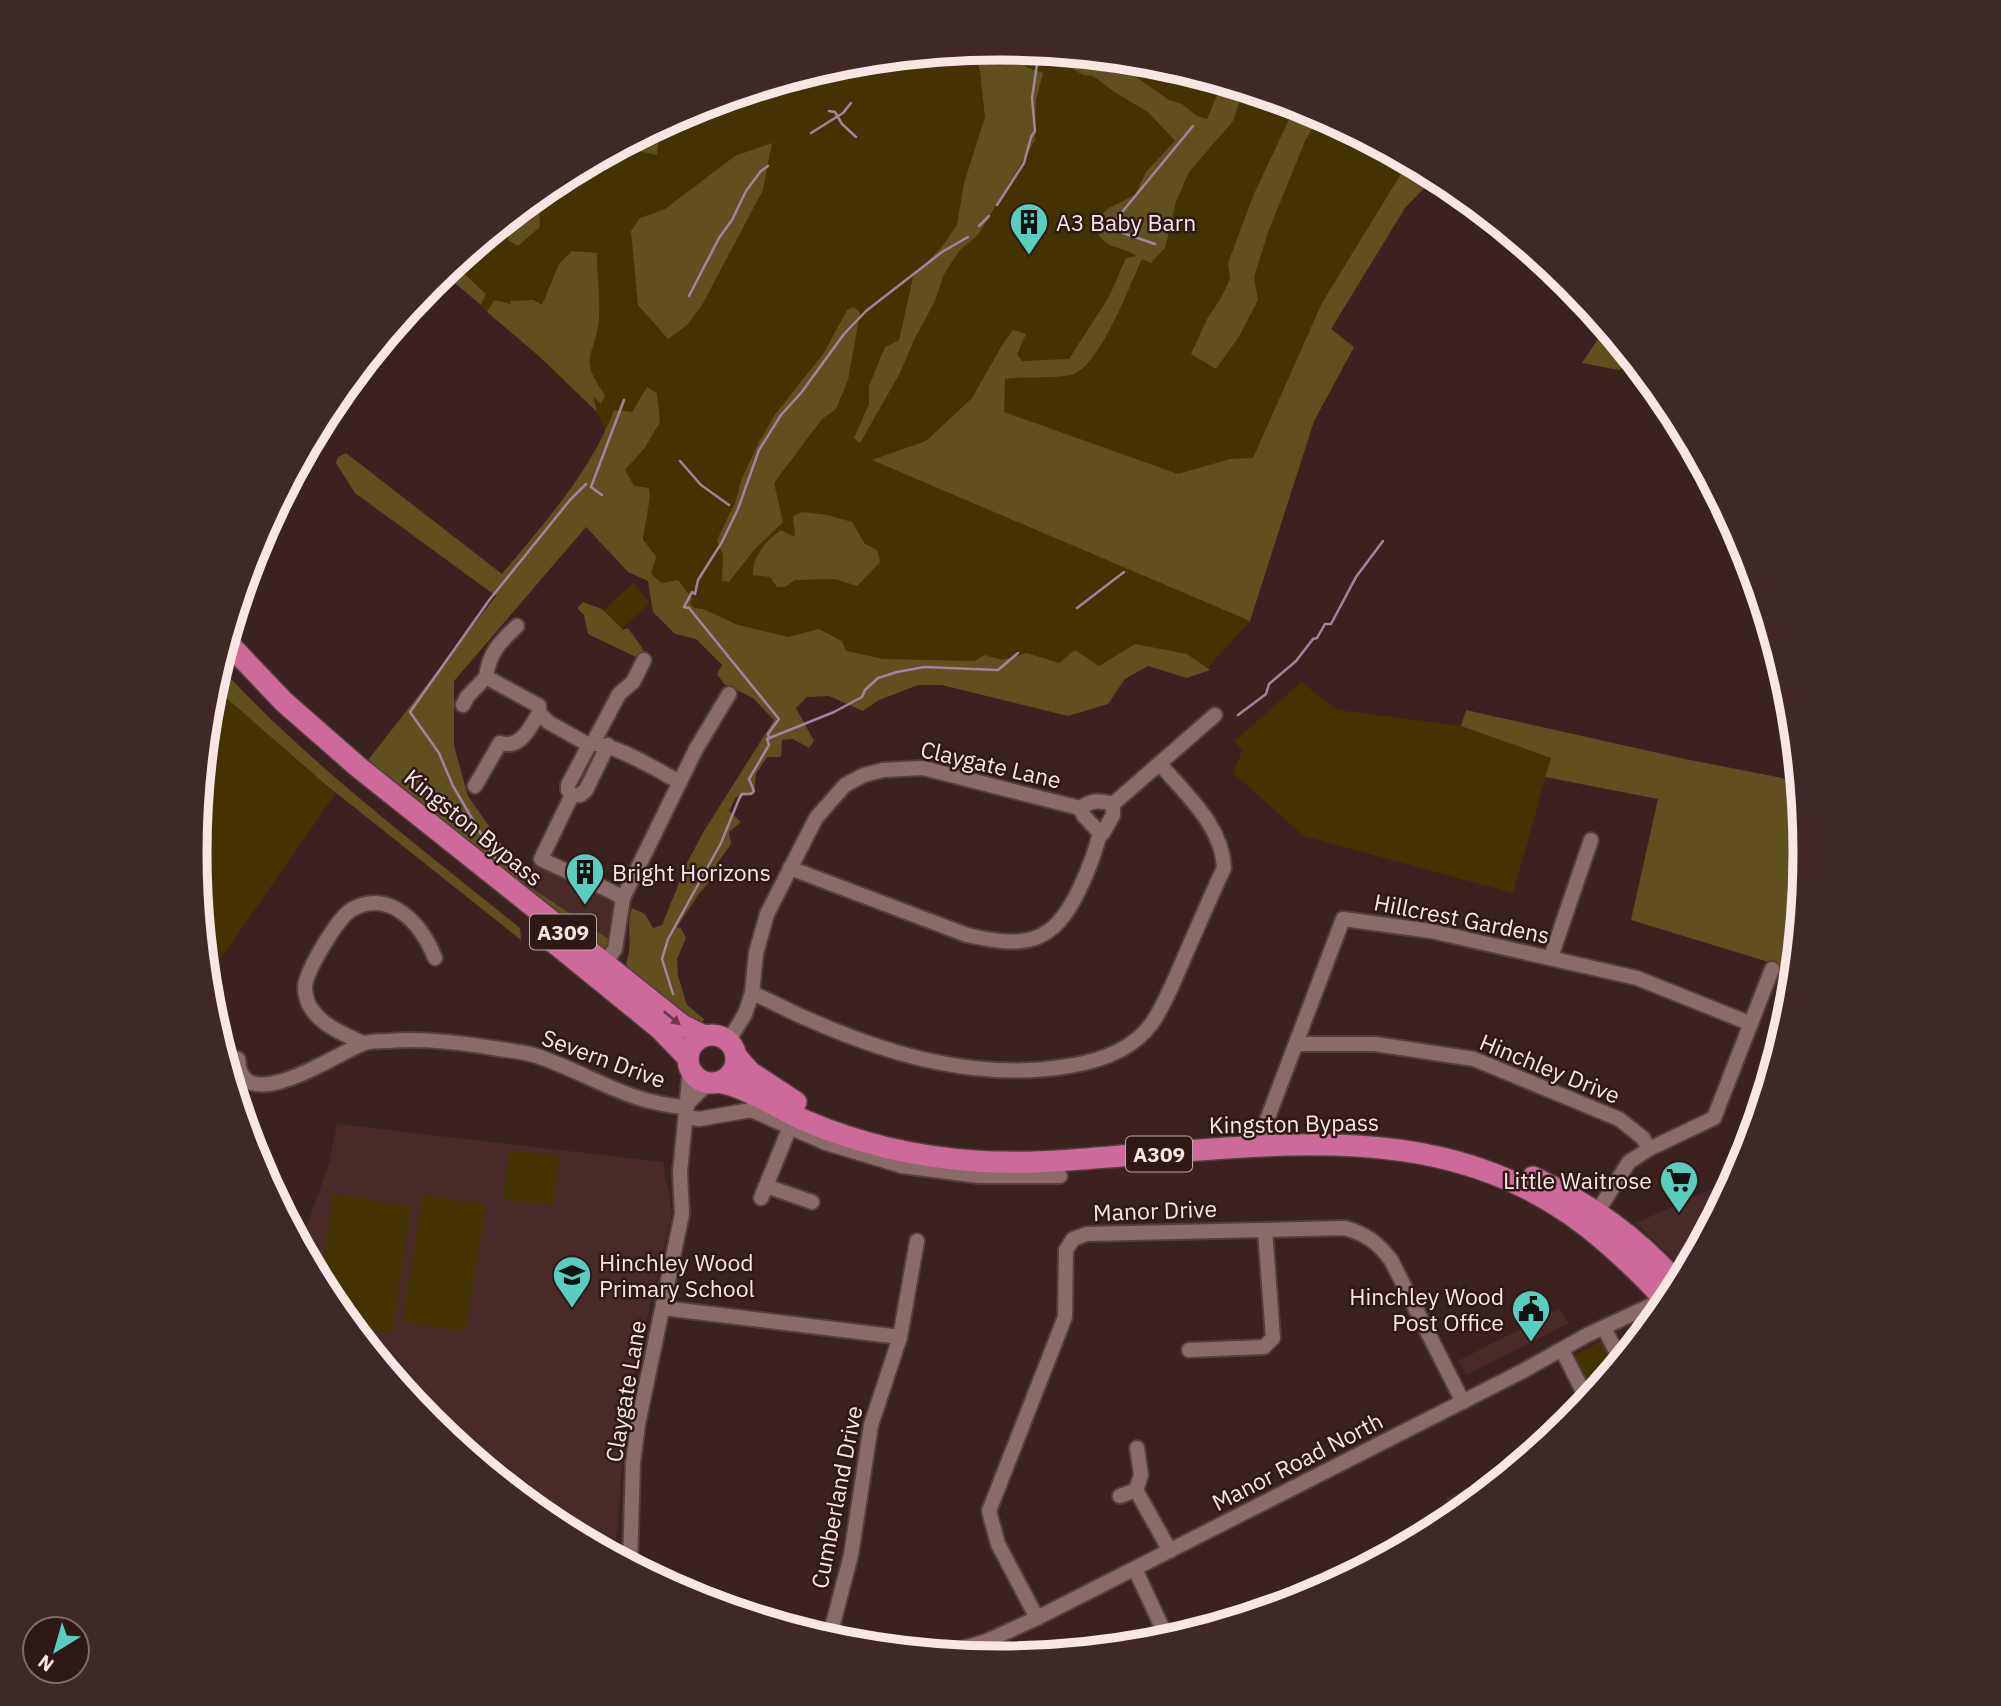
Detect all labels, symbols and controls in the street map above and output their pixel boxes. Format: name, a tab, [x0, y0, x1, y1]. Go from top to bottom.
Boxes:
building icon: A3 Baby Barn	[1008, 201, 1050, 256]
place label: A3 Baby Barn	[1056, 207, 1196, 237]
street label: Claygate Lane	[918, 733, 1064, 795]
street label: Kingston Bypass	[398, 762, 550, 892]
building icon: Bright Horizons	[564, 851, 606, 906]
place label: Bright Horizons	[612, 857, 771, 887]
street label: Hillcrest Gardens	[1372, 886, 1552, 950]
road number: A309	[530, 914, 596, 950]
one-way arrow	[663, 1010, 681, 1025]
street label: Severn Drive	[538, 1022, 670, 1094]
street label: Hinchley Drive	[1475, 1026, 1625, 1110]
street label: Kingston Bypass	[1209, 1107, 1379, 1139]
road number: A309	[1126, 1136, 1192, 1172]
supermarket icon: Little Waitrose	[1658, 1159, 1700, 1214]
place label: Little Waitrose	[1503, 1165, 1652, 1195]
street label: Manor Drive	[1092, 1193, 1218, 1227]
place label: Hinchley Wood Primary School	[599, 1247, 755, 1303]
school or university icon: Hinchley Wood Primary School	[551, 1254, 593, 1309]
place label: Hinchley Wood Post Office	[1349, 1281, 1504, 1337]
public building icon: Hinchley Wood Post Office	[1510, 1288, 1552, 1343]
street label: Claygate Lane	[598, 1318, 652, 1464]
street label: Cumberland Drive	[804, 1403, 868, 1591]
street label: Manor Road North	[1206, 1405, 1388, 1517]
north arrow	[21, 1615, 91, 1685]
text: N	[33, 1650, 58, 1677]

